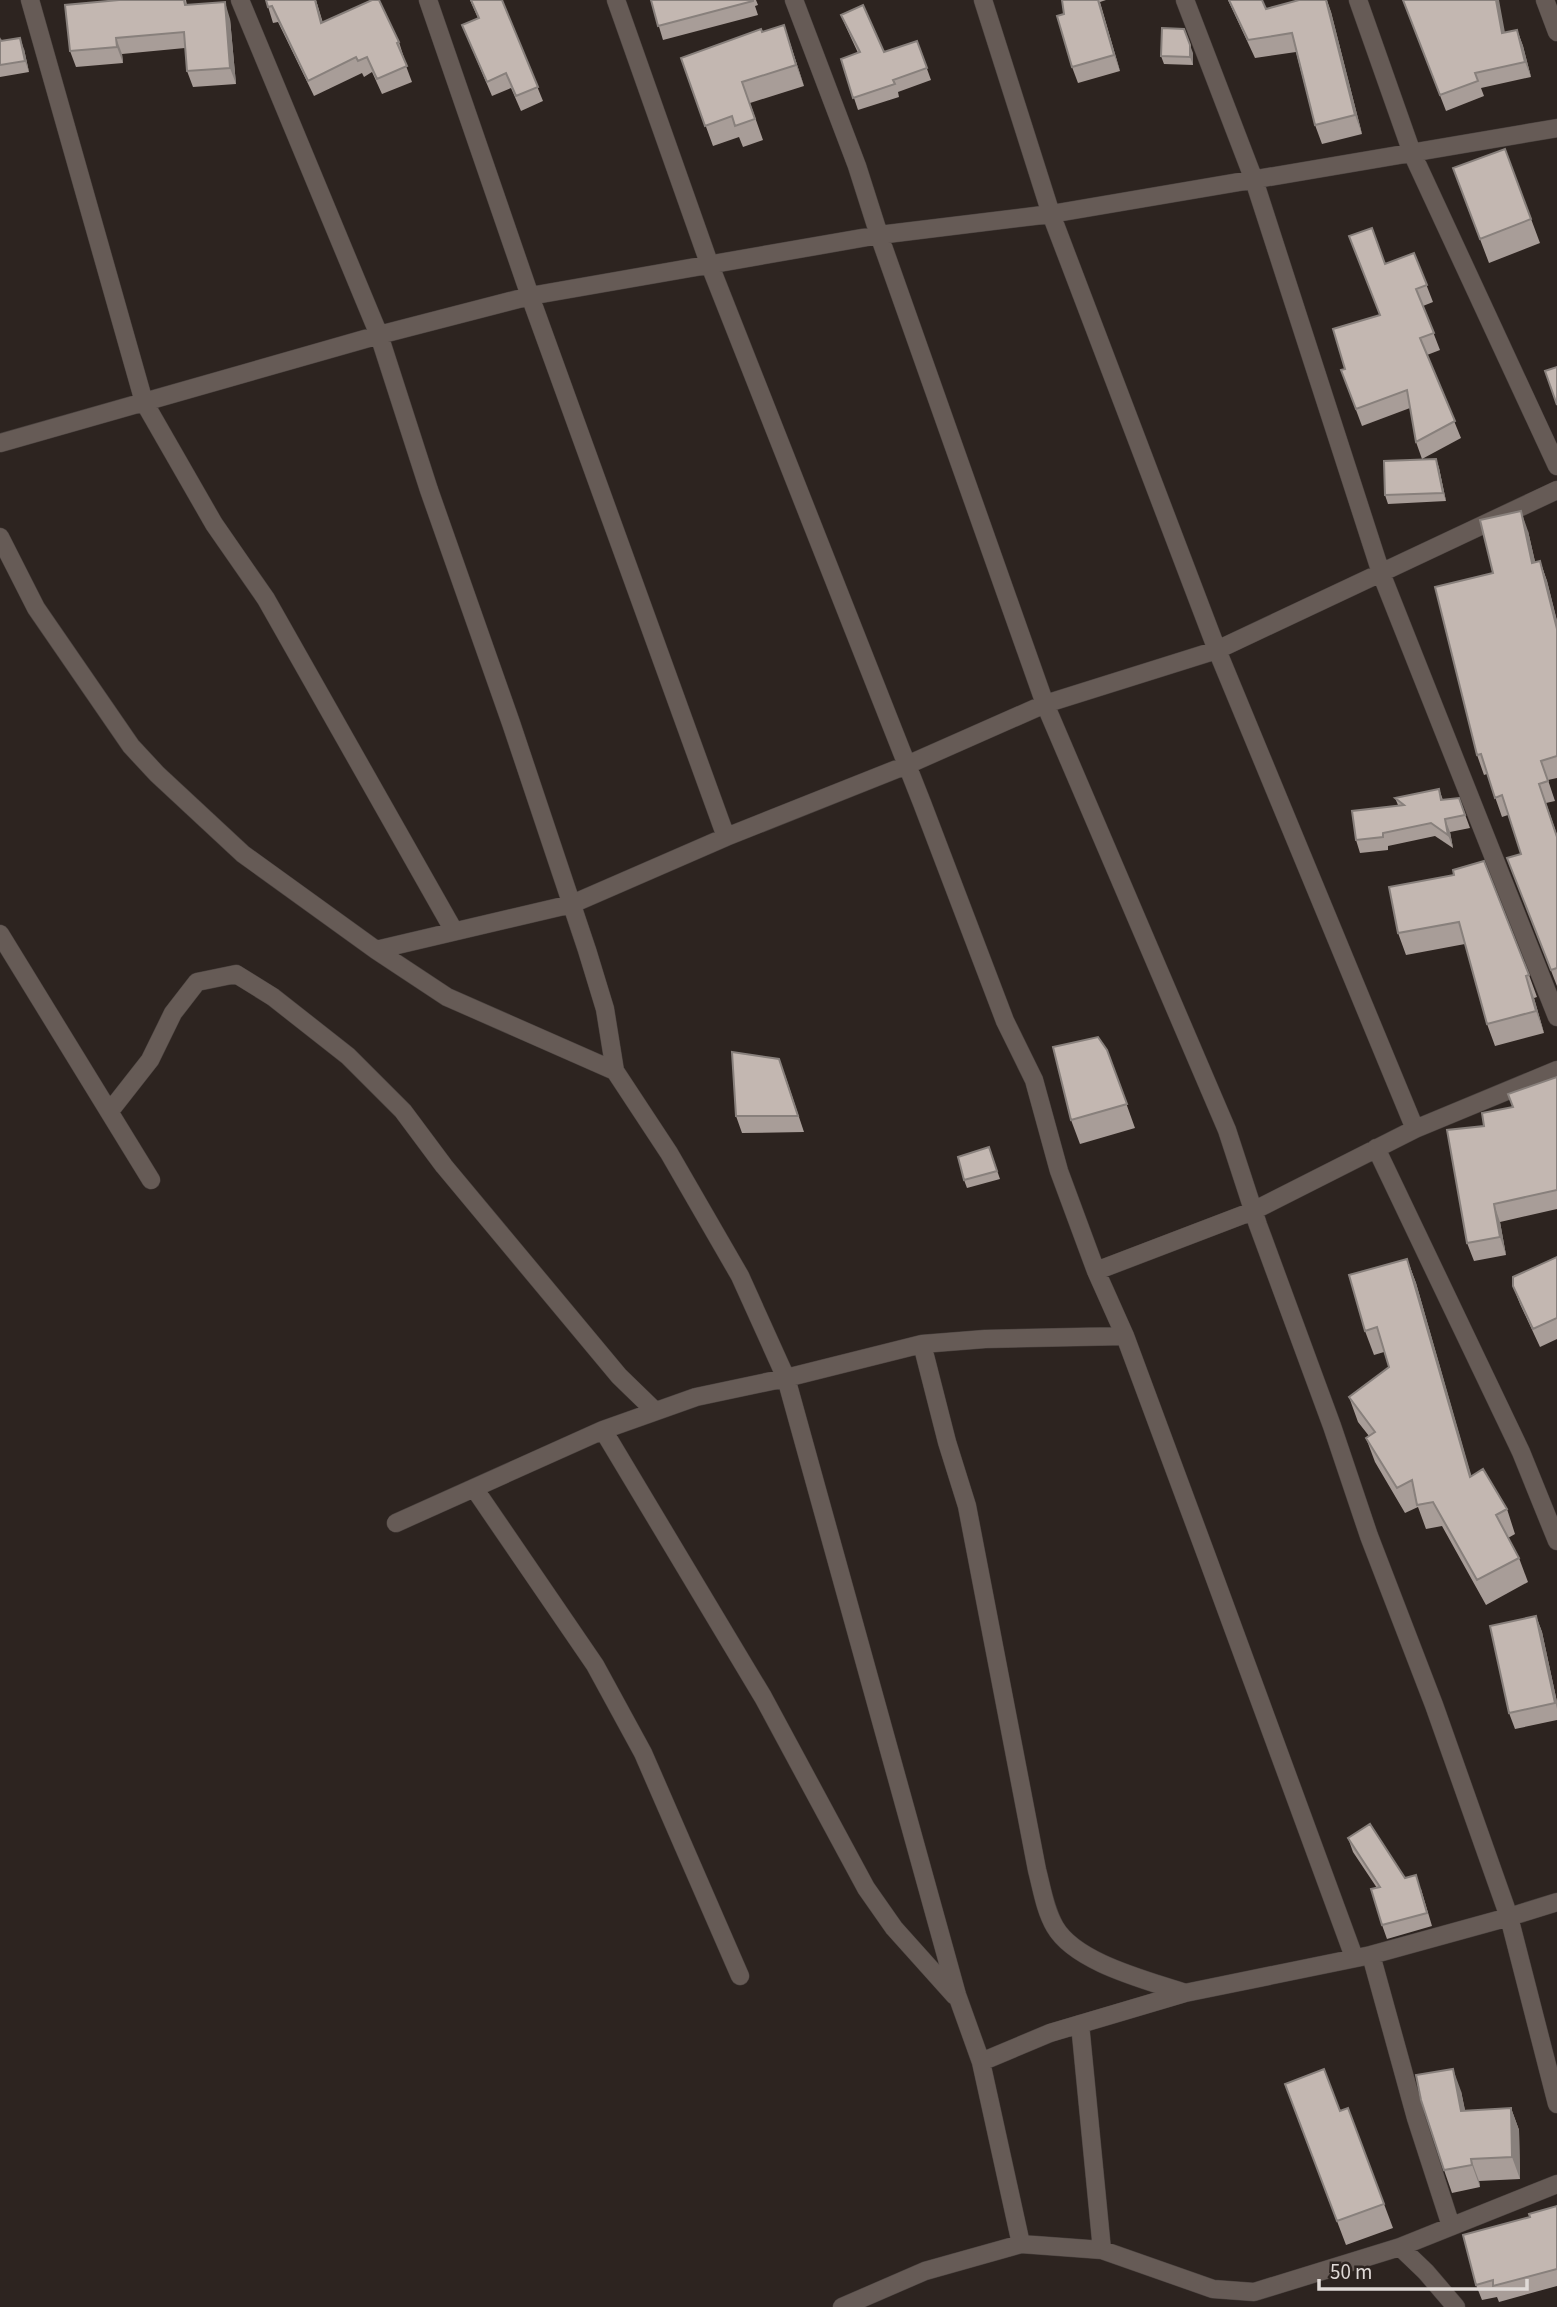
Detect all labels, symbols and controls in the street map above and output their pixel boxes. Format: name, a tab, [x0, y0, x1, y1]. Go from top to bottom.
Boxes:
scale bar	[1319, 2248, 1527, 2292]
text: 50 m	[1330, 2257, 1372, 2287]

